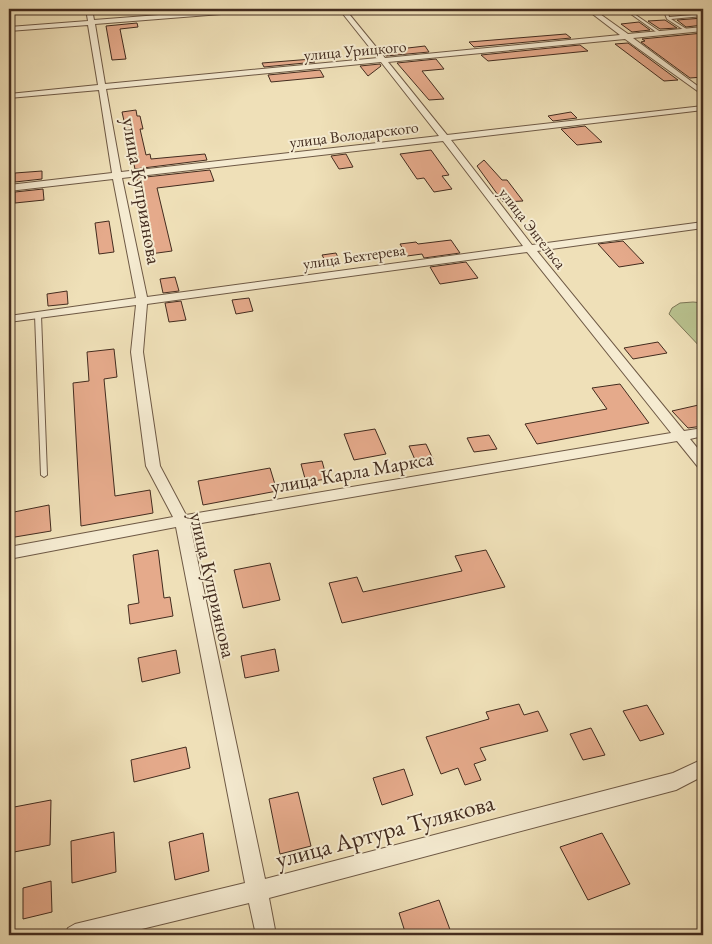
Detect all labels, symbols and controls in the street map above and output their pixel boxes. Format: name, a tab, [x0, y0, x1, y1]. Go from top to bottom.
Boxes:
street label: улица Урицкого	[303, 36, 407, 65]
street label: улица Куприянова	[116, 116, 168, 266]
street label: улица Володарского	[288, 116, 420, 153]
street label: улица Энгельса	[494, 183, 571, 274]
street label: улица Бехтерева	[301, 239, 407, 274]
street label: улица Карла Маркса	[269, 445, 435, 499]
street label: улица Куприянова	[184, 510, 242, 660]
street label: улица Артура Тулякова	[272, 786, 498, 875]

